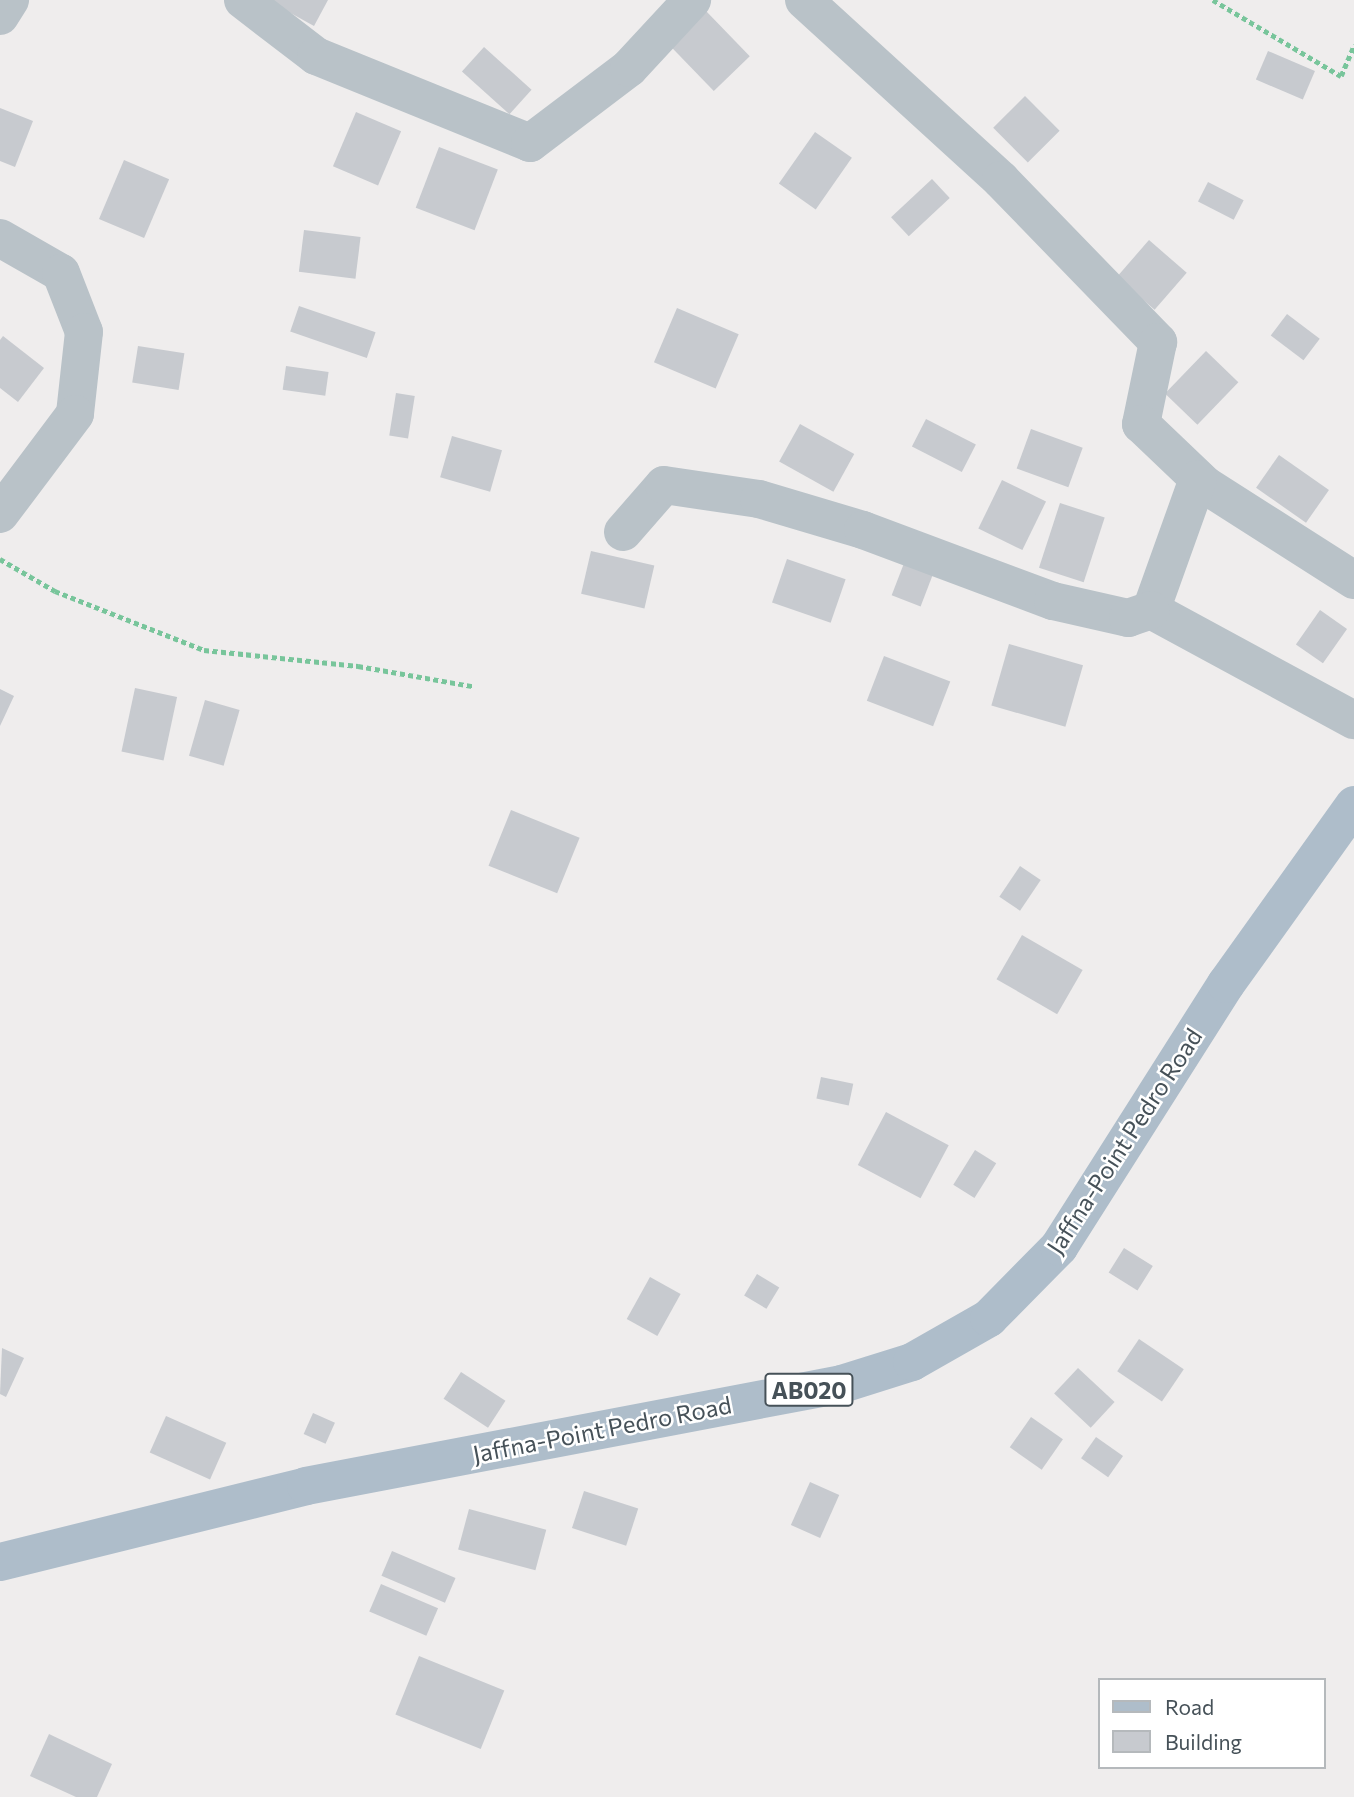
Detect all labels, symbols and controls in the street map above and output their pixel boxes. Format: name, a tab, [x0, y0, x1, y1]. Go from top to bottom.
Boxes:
street label: Jaffna-Point Pedro Road	[1040, 1023, 1208, 1259]
road number: AB020	[764, 1371, 854, 1410]
street label: Jaffna-Point Pedro Road	[470, 1390, 734, 1468]
legend	[1098, 1678, 1326, 1769]
text: Road	[1165, 1694, 1214, 1719]
text: Building	[1165, 1729, 1242, 1754]

